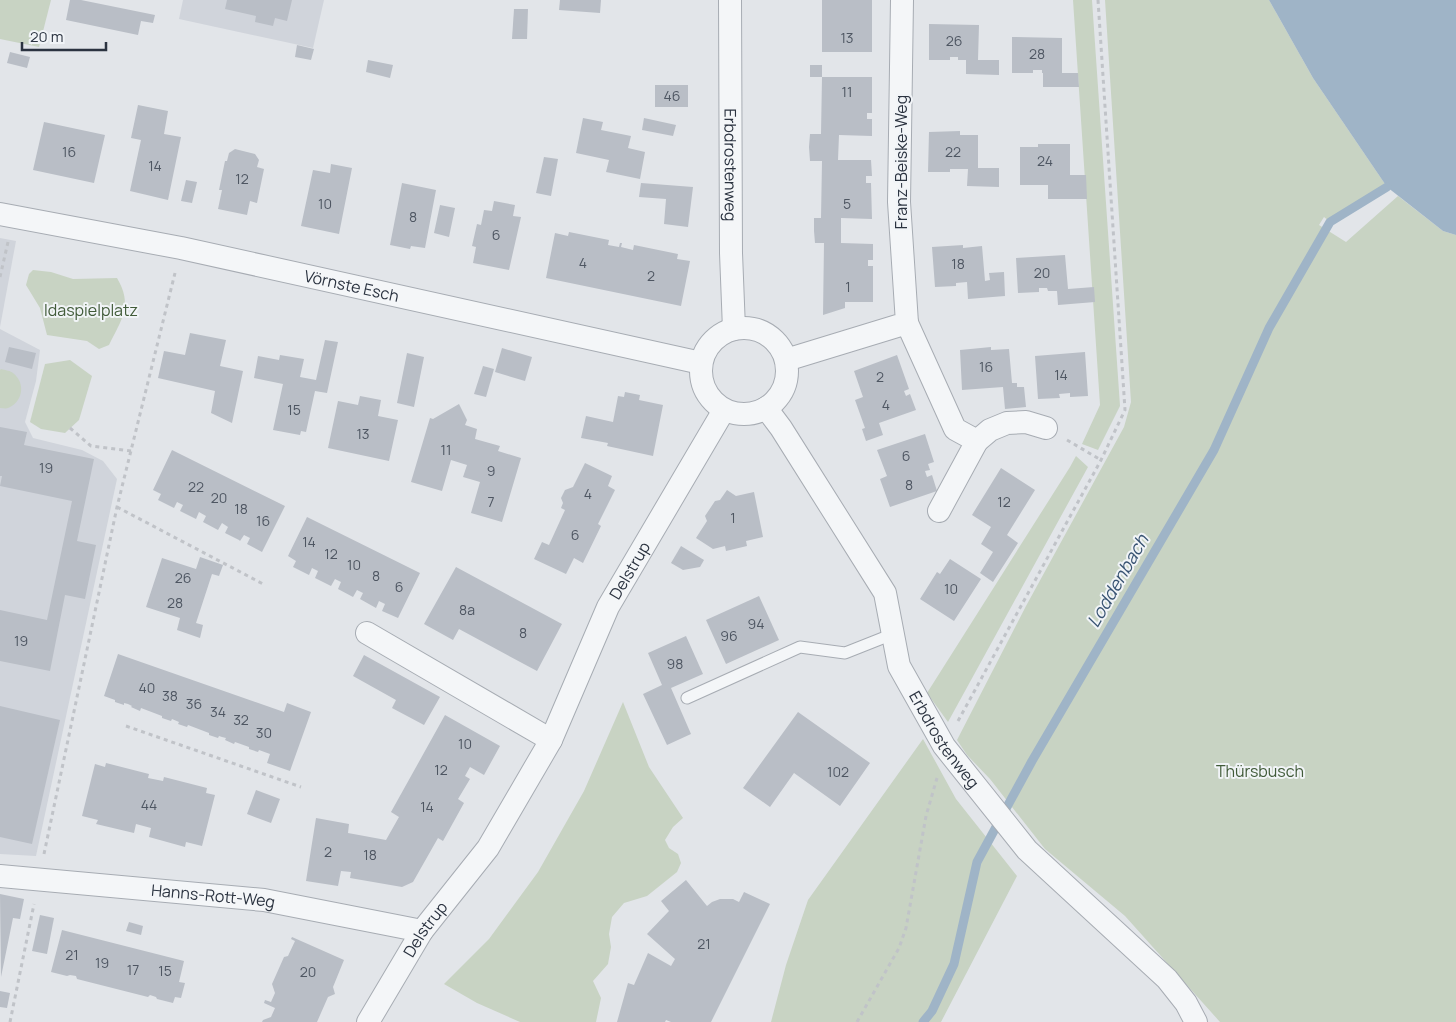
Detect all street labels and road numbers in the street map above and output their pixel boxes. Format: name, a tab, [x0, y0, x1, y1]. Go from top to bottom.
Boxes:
street label: Franz-Beiske-Weg	[890, 95, 912, 229]
street label: Erbdrostenweg	[719, 109, 742, 221]
street label: Vörnste Esch	[302, 265, 401, 307]
street label: Delstrup	[604, 538, 655, 603]
street label: Erbdrostenweg	[904, 687, 985, 793]
street label: Hanns-Rott-Weg	[150, 879, 277, 913]
street label: Delstrup	[398, 897, 452, 961]

